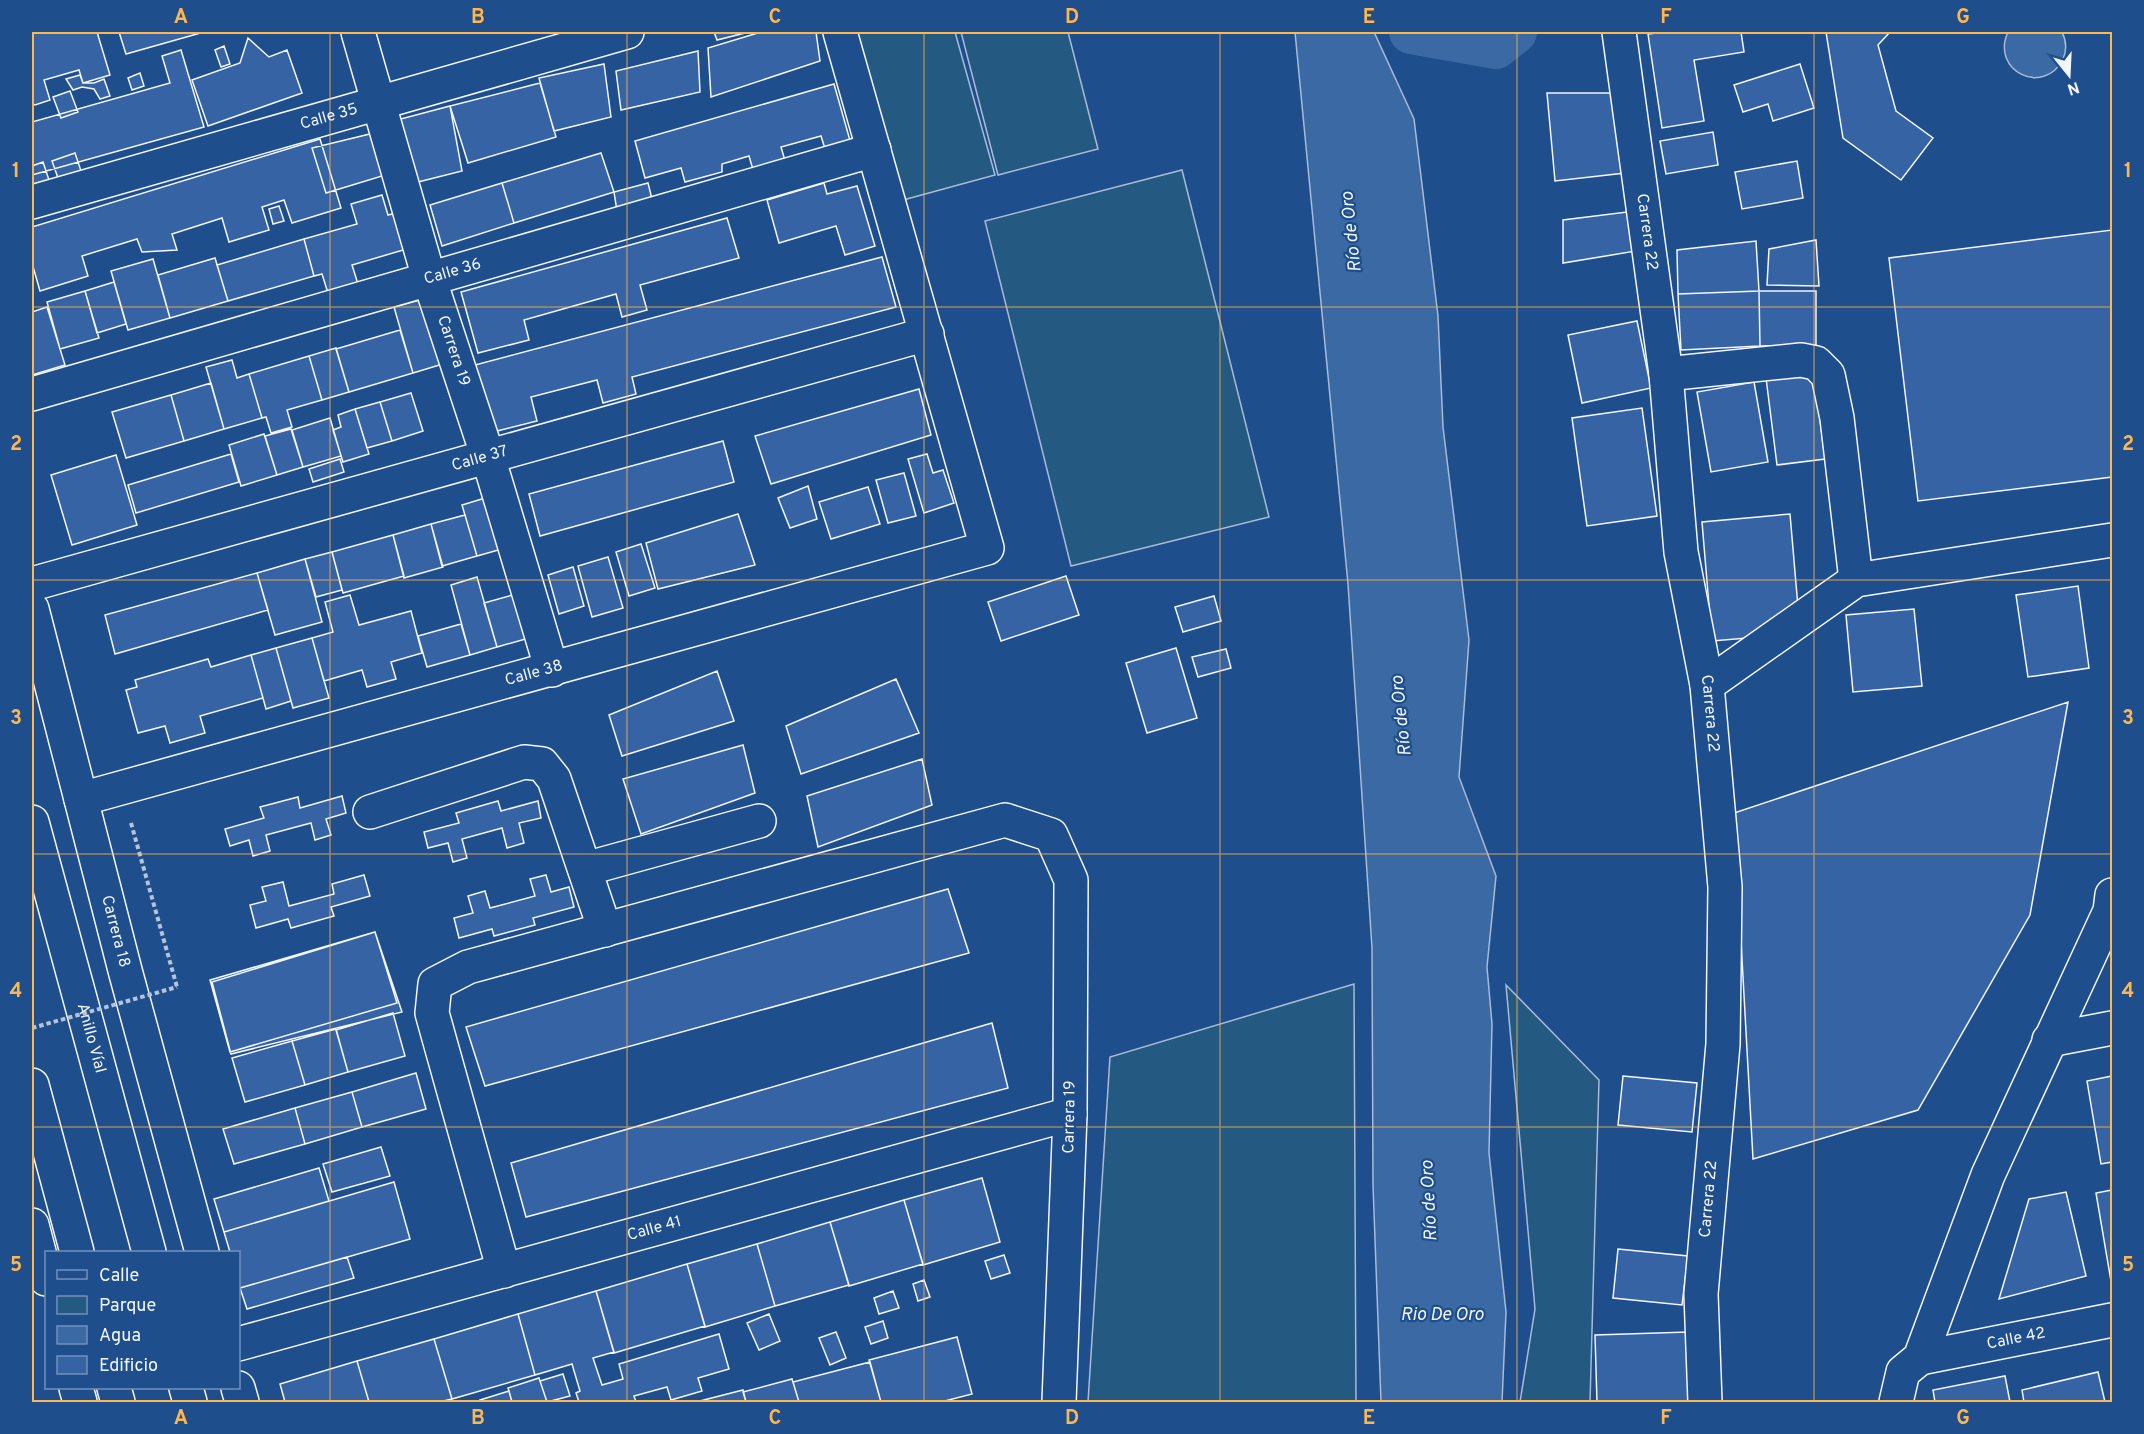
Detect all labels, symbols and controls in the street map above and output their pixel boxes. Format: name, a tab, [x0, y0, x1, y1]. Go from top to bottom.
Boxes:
text: A	[174, 5, 188, 31]
text: B	[471, 5, 485, 31]
text: C	[769, 5, 781, 31]
text: D	[1065, 5, 1079, 31]
text: E	[1363, 5, 1375, 31]
text: F	[1660, 5, 1672, 31]
text: G	[1956, 5, 1970, 31]
north arrow	[2039, 45, 2099, 105]
text: N	[2064, 76, 2082, 99]
street label: Calle 35	[298, 99, 360, 135]
text: 1	[12, 159, 20, 185]
text: 1	[2124, 159, 2132, 185]
water label: Río de Oro	[1336, 190, 1368, 273]
street label: Carrera 22	[1631, 192, 1662, 272]
street label: Calle 36	[422, 254, 484, 290]
street label: Carrera 19	[432, 313, 474, 389]
text: 2	[10, 432, 22, 458]
text: 2	[2122, 432, 2134, 458]
street label: Calle 37	[450, 442, 510, 476]
street label: Calle 38	[503, 656, 565, 691]
street label: Carrera 22	[1695, 673, 1723, 753]
water label: Río de Oro	[1386, 674, 1418, 757]
text: 3	[10, 706, 22, 732]
text: 3	[2122, 706, 2134, 732]
street label: Carrera 18	[96, 893, 134, 970]
text: 4	[10, 979, 22, 1005]
text: 4	[2122, 979, 2134, 1005]
street label: Anillo Víal	[72, 1001, 110, 1075]
street label: Carrera 19	[1059, 1080, 1081, 1154]
water label: Río de Oro	[1416, 1159, 1444, 1242]
street label: Carrera 22	[1696, 1160, 1722, 1238]
street label: Calle 41	[625, 1212, 684, 1246]
legend	[45, 1251, 240, 1389]
text: 5	[10, 1253, 22, 1279]
text: 5	[2122, 1253, 2134, 1279]
text: Calle	[99, 1265, 139, 1288]
text: Parque	[99, 1295, 156, 1318]
water label: Rio De Oro	[1401, 1304, 1484, 1327]
street label: Calle 42	[1985, 1323, 2047, 1355]
text: Agua	[99, 1325, 141, 1348]
text: Edificio	[99, 1355, 158, 1378]
text: A	[174, 1406, 188, 1432]
text: B	[471, 1406, 485, 1432]
text: C	[769, 1406, 781, 1432]
text: D	[1065, 1406, 1079, 1432]
text: E	[1363, 1406, 1375, 1432]
text: F	[1660, 1406, 1672, 1432]
text: G	[1956, 1406, 1970, 1432]

